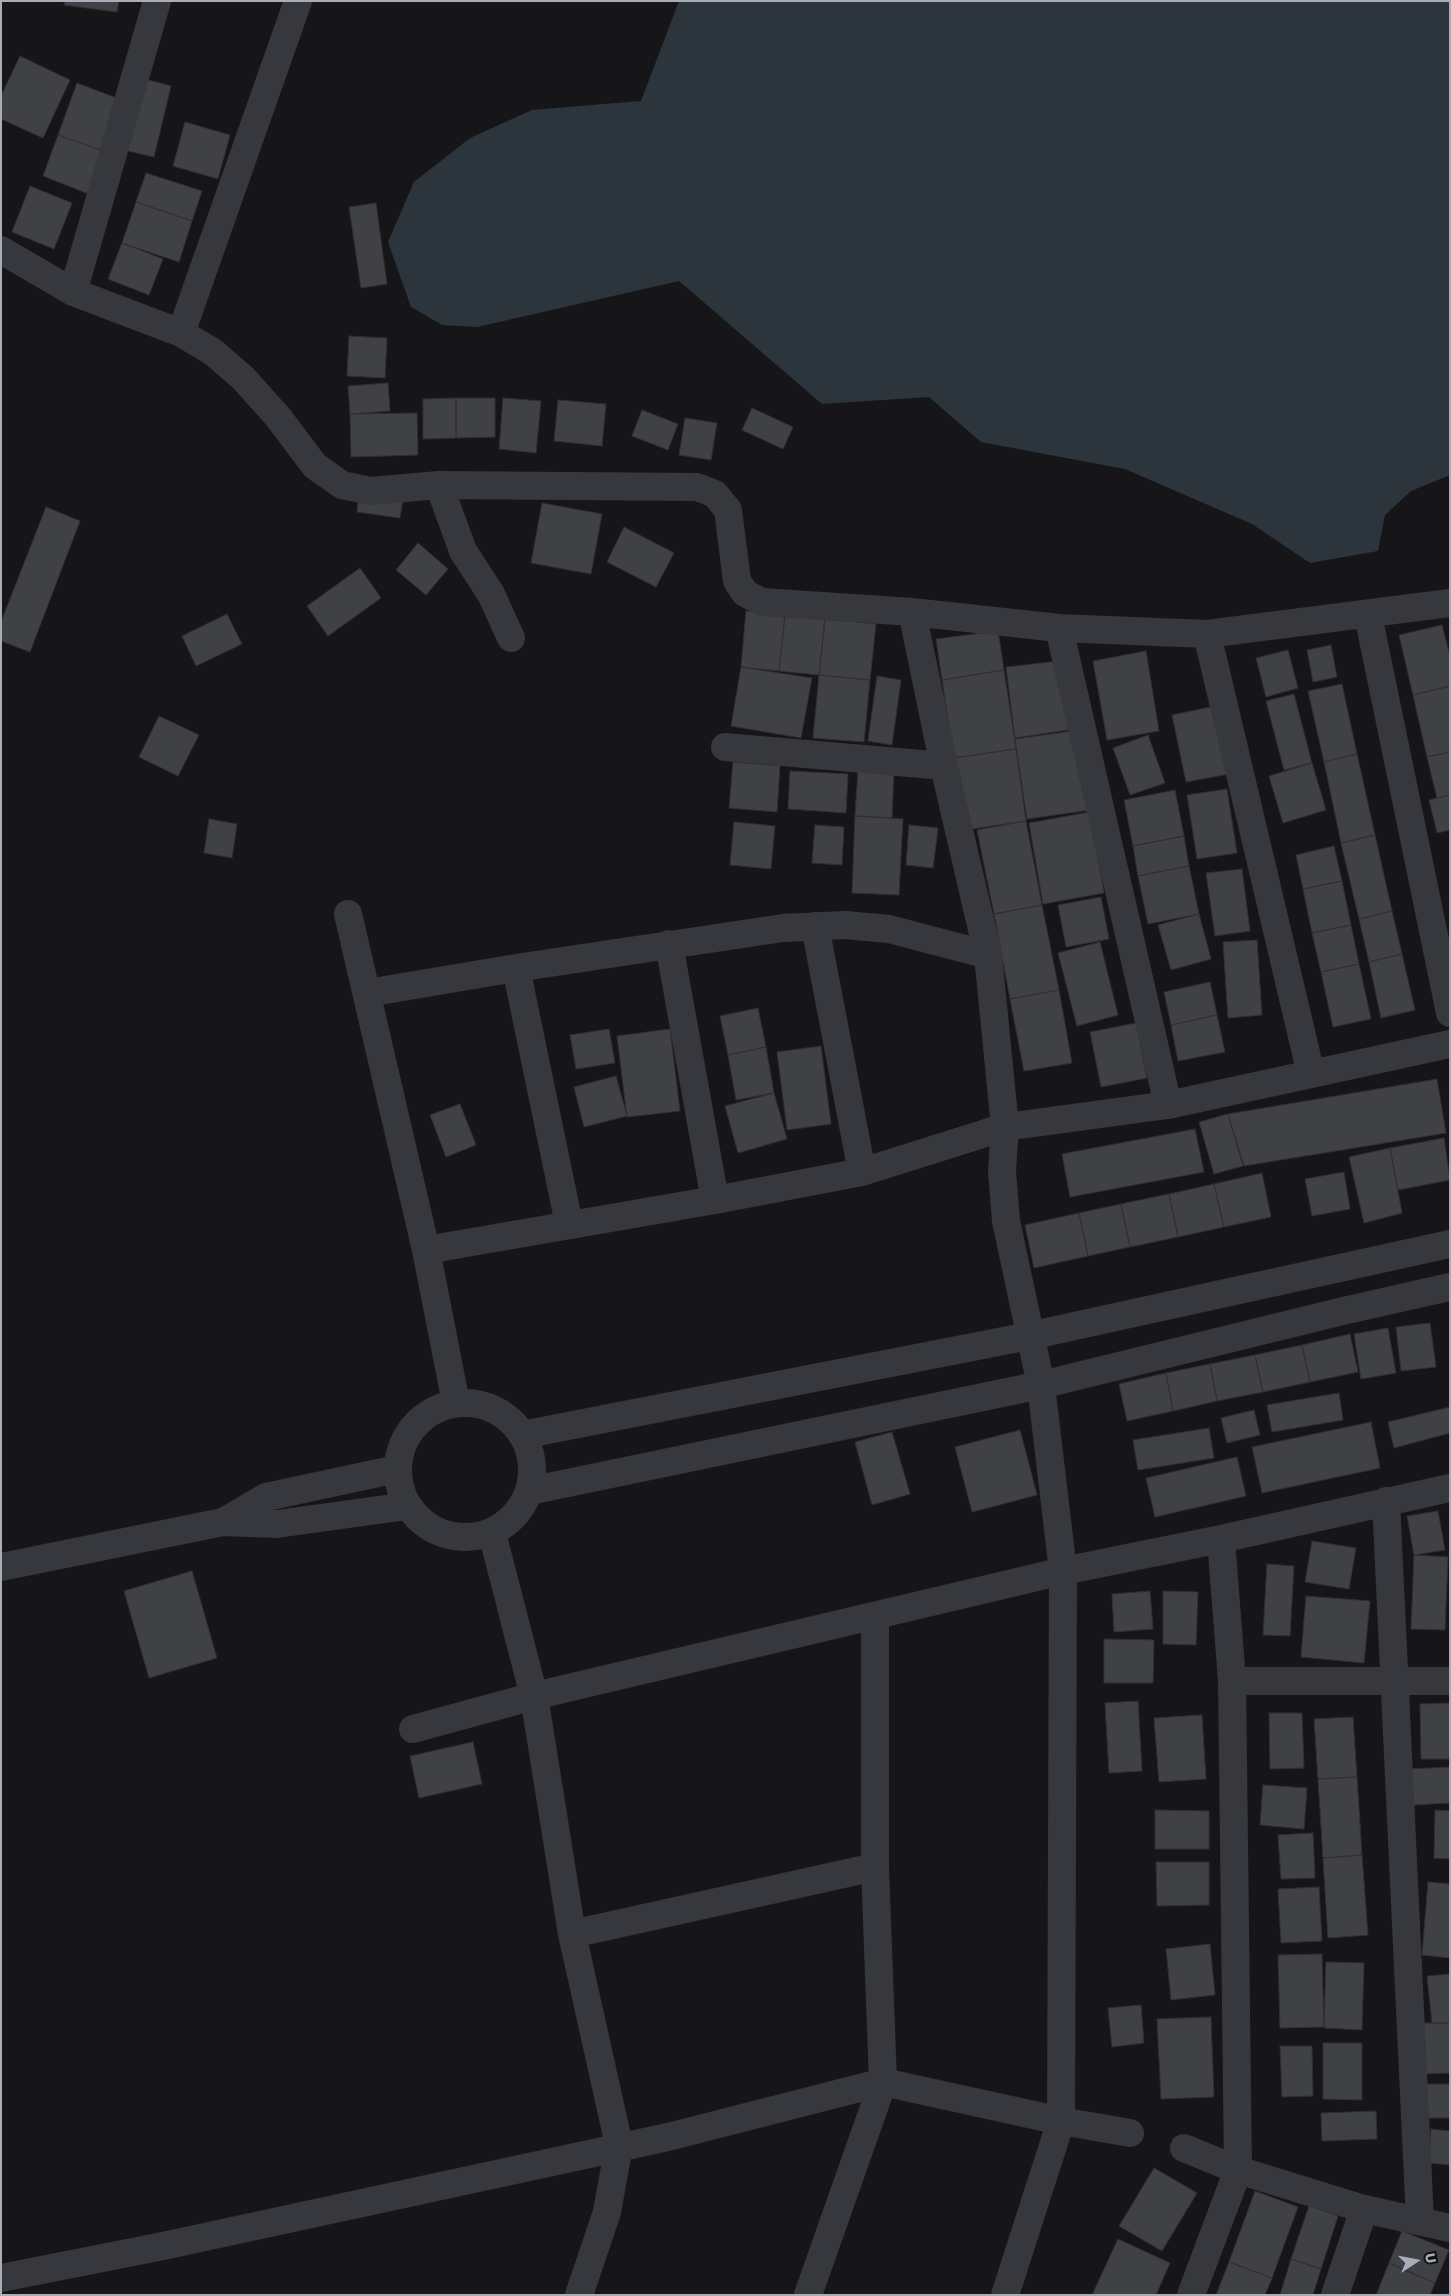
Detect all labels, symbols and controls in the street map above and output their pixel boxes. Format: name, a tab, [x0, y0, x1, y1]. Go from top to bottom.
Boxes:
north arrow	[1391, 2236, 1441, 2286]
text: U	[1420, 2251, 1441, 2265]

